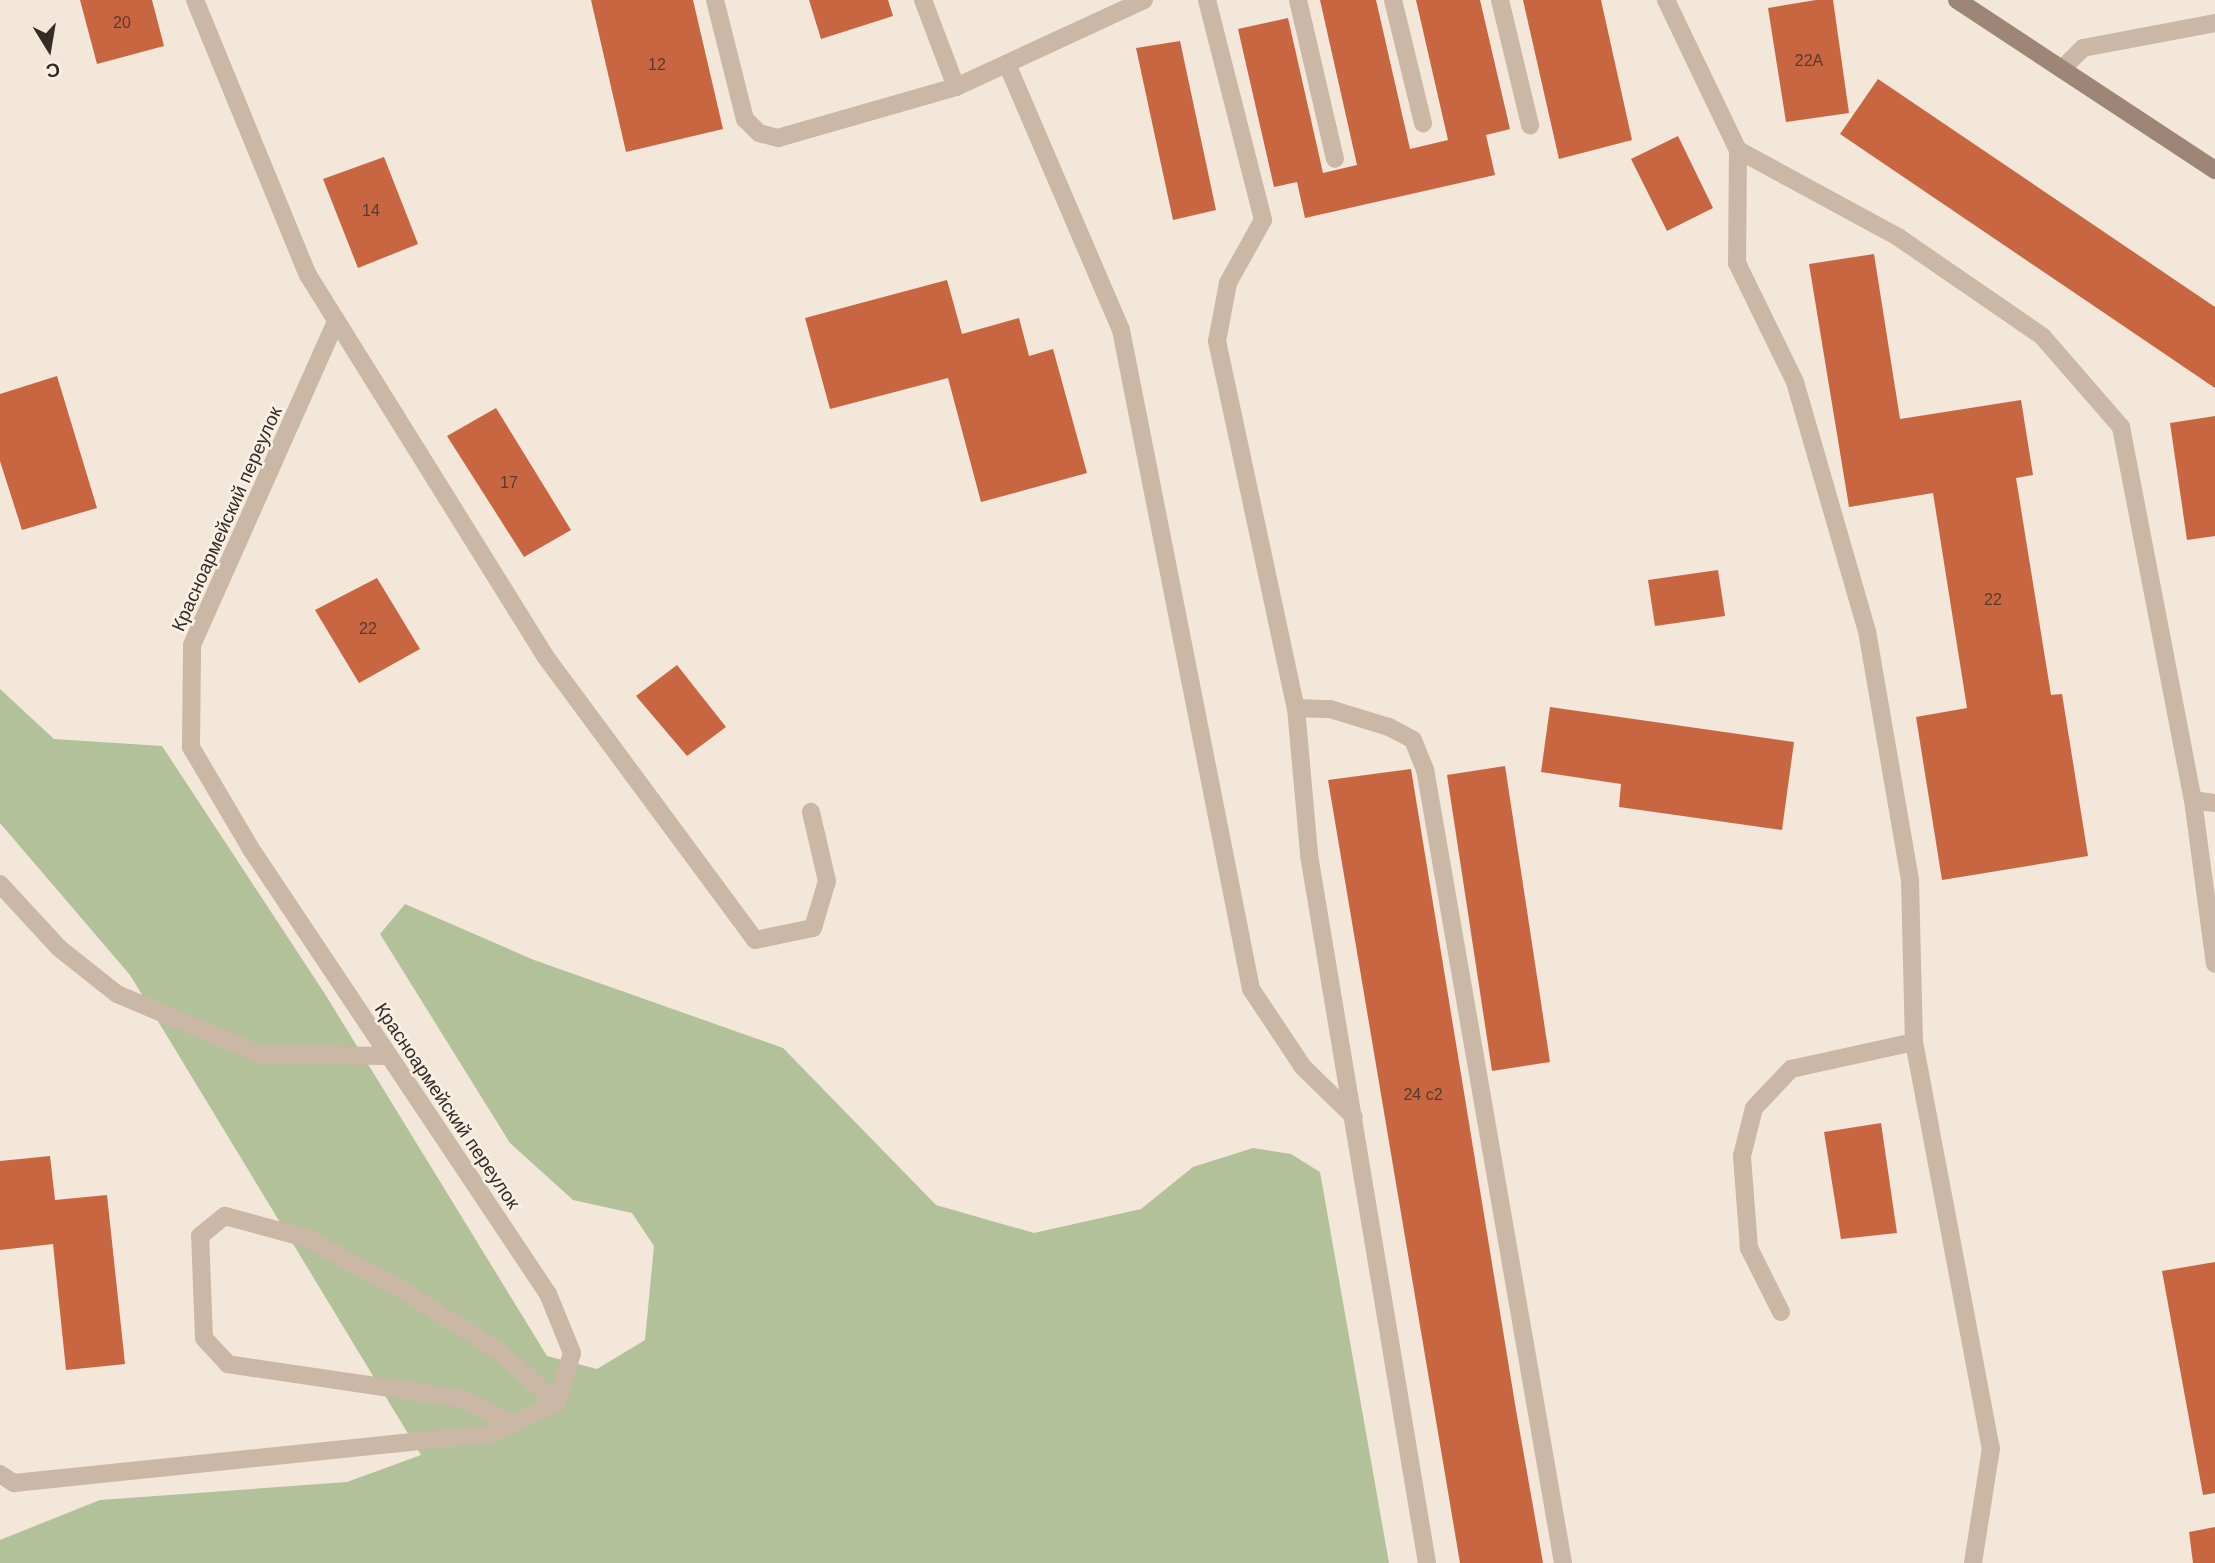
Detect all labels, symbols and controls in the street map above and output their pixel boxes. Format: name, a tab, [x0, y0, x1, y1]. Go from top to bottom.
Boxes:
house number: 20	[113, 13, 131, 33]
north arrow	[14, 14, 84, 84]
house number: 22А	[1795, 51, 1823, 71]
house number: 12	[648, 55, 666, 75]
text: С	[44, 58, 62, 82]
house number: 14	[362, 201, 380, 221]
street label: Красноармейский переулок	[167, 403, 287, 635]
house number: 17	[500, 473, 518, 493]
house number: 22	[1984, 590, 2002, 610]
house number: 22	[359, 619, 377, 639]
street label: Красноармейский переулок	[369, 999, 525, 1213]
house number: 24 с2	[1403, 1085, 1443, 1105]

